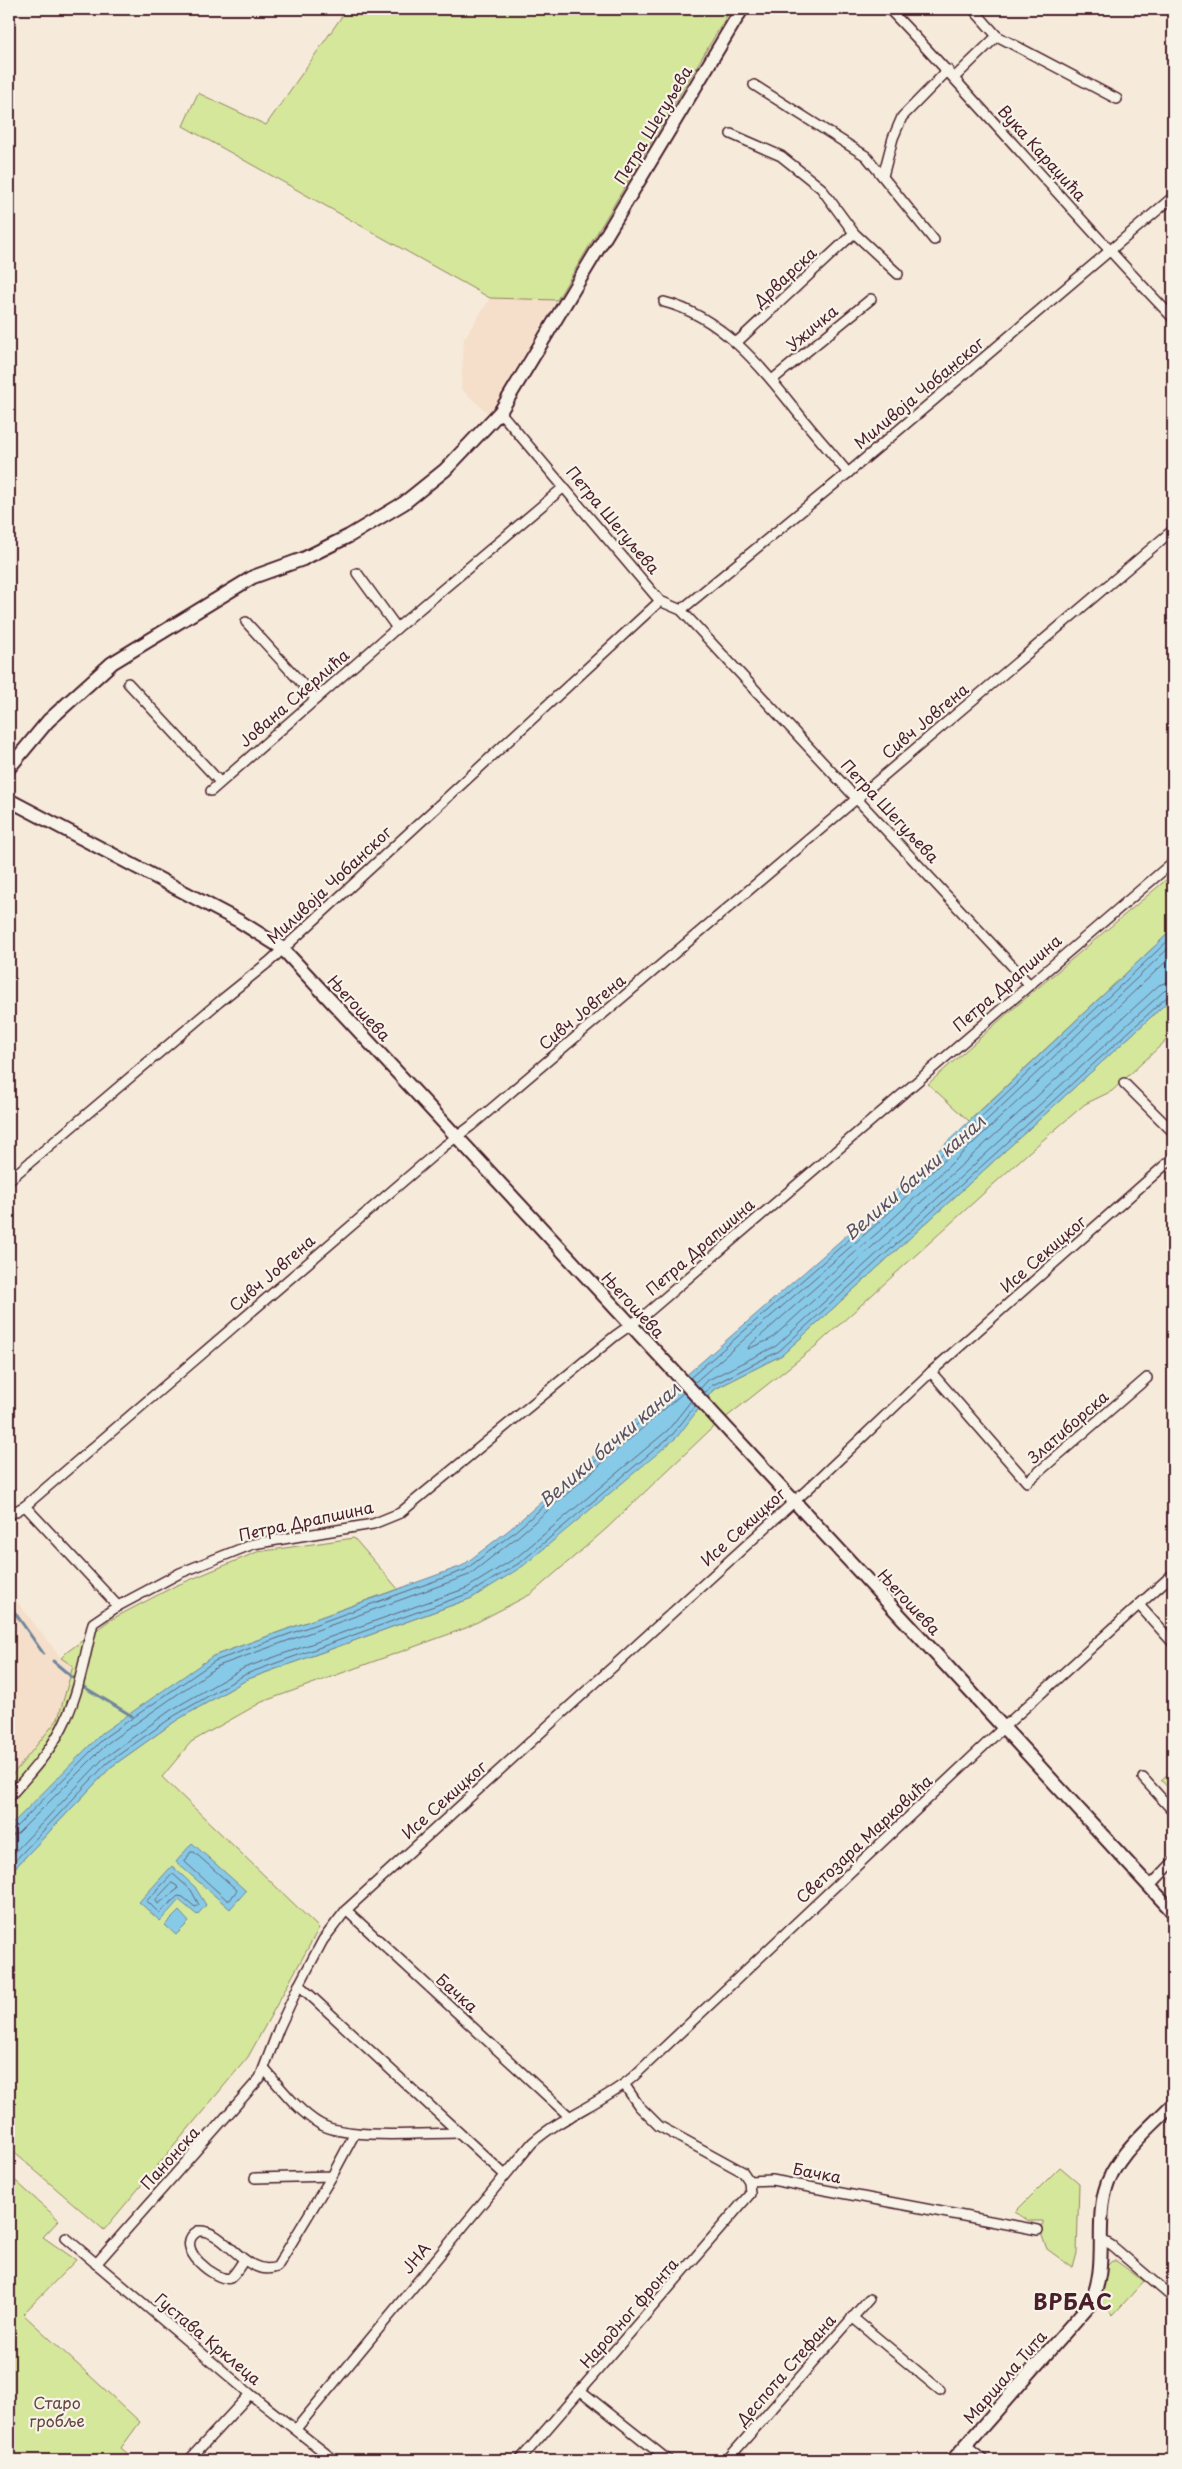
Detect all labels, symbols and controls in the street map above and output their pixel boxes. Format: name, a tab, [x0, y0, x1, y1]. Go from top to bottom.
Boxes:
street label: Петра Шегуљева	[607, 61, 697, 188]
street label: Вука Караџића	[993, 99, 1093, 206]
street label: Дрварска	[747, 241, 821, 313]
street label: Ужичка	[780, 298, 842, 356]
street label: Миливоја Чобанског	[848, 330, 989, 454]
street label: Петра Шегуљева	[561, 460, 666, 579]
street label: Јована Скерлића	[233, 642, 354, 752]
street label: Сивч Јовгена	[876, 677, 973, 764]
street label: Петра Шегуљева	[836, 753, 945, 868]
street label: Миливоја Чобанског	[260, 819, 397, 949]
street label: Петра Драпшина	[947, 928, 1066, 1036]
street label: Сивч Јовгена	[533, 968, 630, 1055]
street label: Његошева	[323, 969, 397, 1046]
water label: Велики бачки канал	[837, 1107, 991, 1246]
street label: Петра Драпшина	[640, 1192, 759, 1300]
street label: Исе Секицког	[994, 1208, 1091, 1298]
street label: Сивч Јовгена	[223, 1228, 320, 1316]
street label: Његошева	[597, 1266, 671, 1343]
water label: Велики бачки канал	[532, 1374, 686, 1513]
street label: Златиборска	[1021, 1384, 1113, 1469]
street label: Исе Секицког	[694, 1481, 791, 1571]
street label: Петра Драпшина	[236, 1494, 376, 1546]
street label: Његошева	[873, 1563, 947, 1640]
street label: Исе Секицког	[395, 1754, 492, 1844]
street label: Светозара Марковића	[790, 1768, 937, 1908]
street label: Бачка	[432, 1967, 484, 2018]
street label: Панонска	[134, 2120, 204, 2194]
street label: Бачка	[791, 2156, 843, 2188]
street label: ЈНА	[395, 2237, 435, 2278]
street label: Народног фронта	[573, 2252, 683, 2373]
district label: ВРБАС	[1033, 2285, 1113, 2317]
street label: Густава Крклеца	[150, 2287, 267, 2390]
street label: Деспота Стефана	[729, 2308, 841, 2431]
street label: Маршала Тита	[957, 2324, 1052, 2428]
park label: Старо гробље	[29, 2390, 85, 2432]

